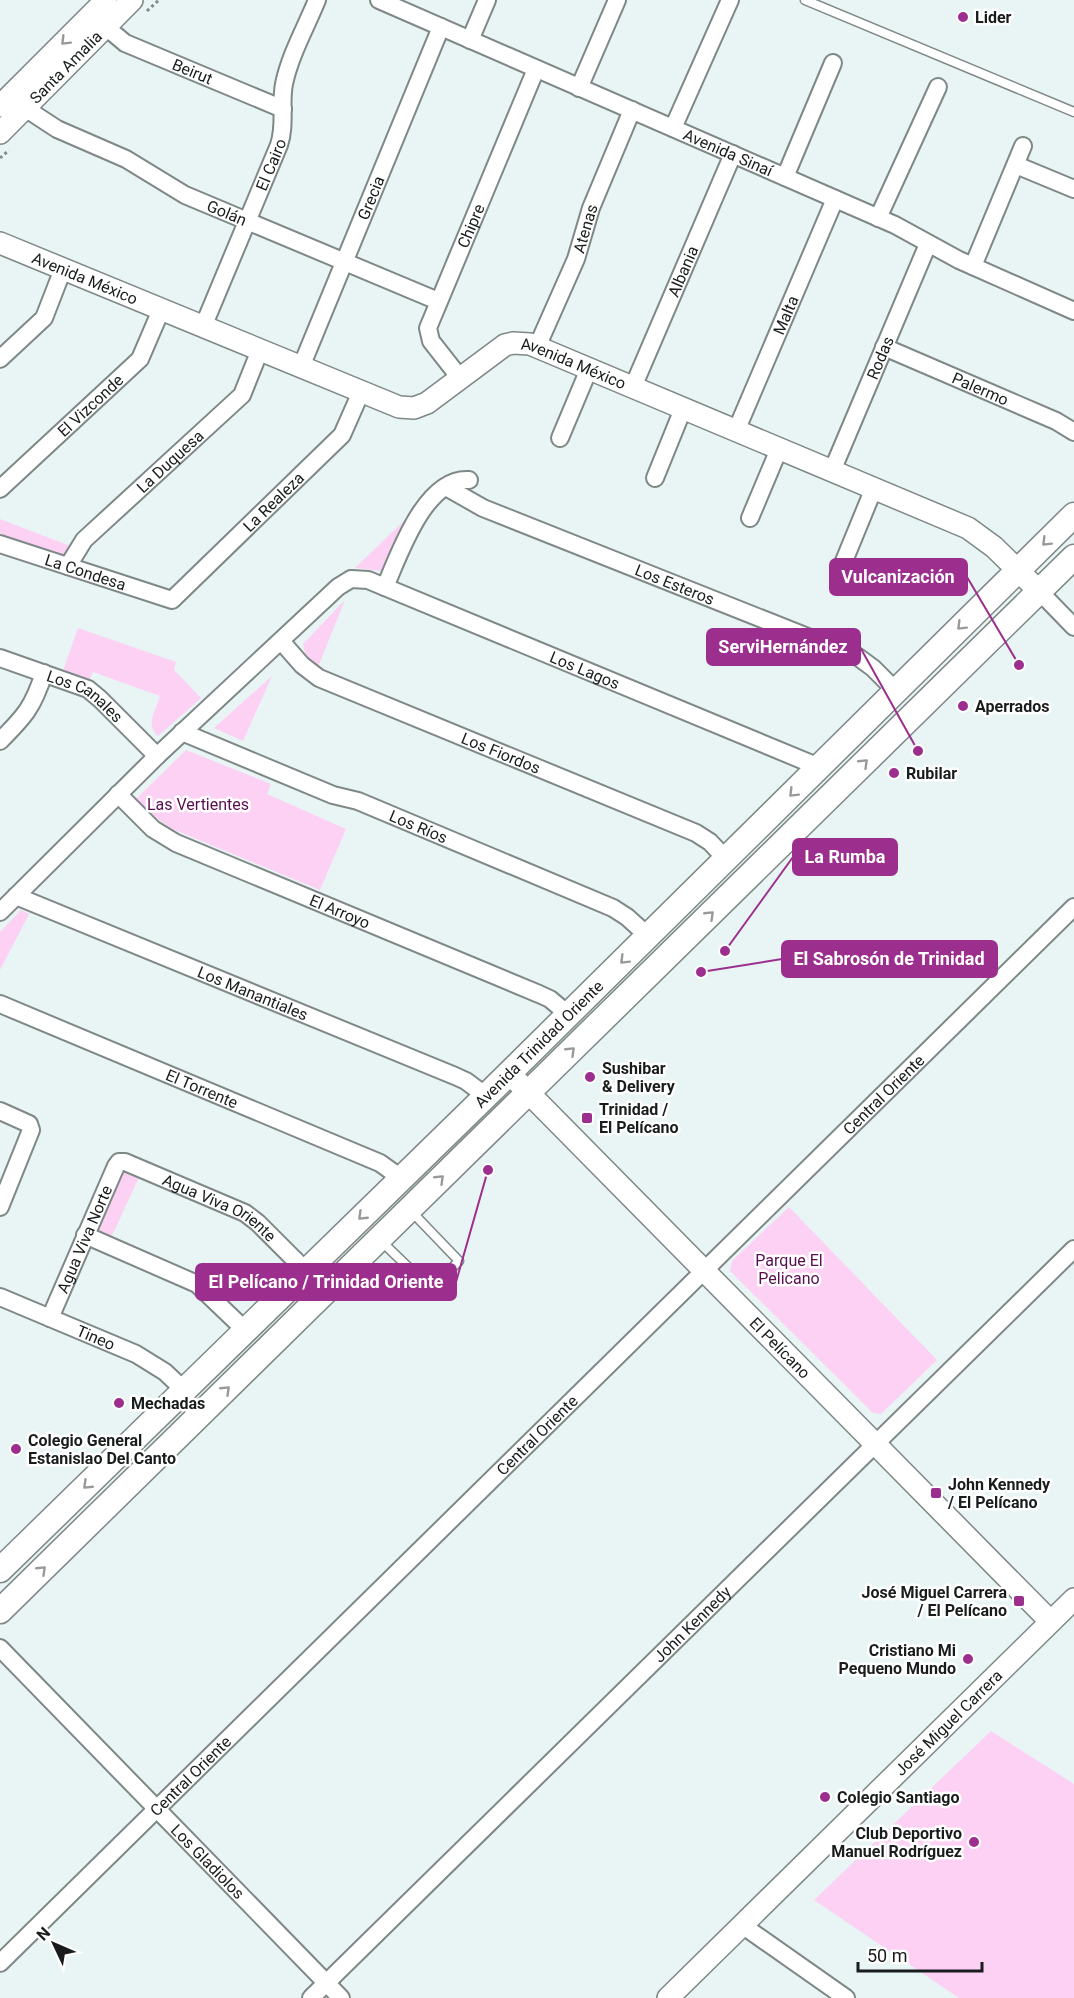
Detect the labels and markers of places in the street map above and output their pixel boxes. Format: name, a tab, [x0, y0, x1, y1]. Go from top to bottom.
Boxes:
place label: Lider	[975, 8, 1012, 27]
marker: Lider	[956, 10, 970, 24]
callout: Vulcanización	[830, 559, 967, 595]
callout: ServiHernández	[707, 629, 860, 665]
place label: Aperrados	[975, 697, 1049, 716]
marker: Aperrados	[956, 699, 970, 713]
place label: Rubilar	[906, 764, 957, 783]
marker: Rubilar	[887, 766, 901, 780]
callout: La Rumba	[793, 839, 897, 875]
callout: El Sabrosón de Trinidad	[782, 941, 997, 977]
place label: Sushibar & Delivery	[602, 1059, 676, 1096]
marker: Sushibar & Delivery	[583, 1070, 597, 1084]
place label: Trinidad / El Pelícano	[599, 1100, 679, 1137]
marker: Trinidad / El Pelícano	[580, 1111, 594, 1125]
callout: El Pelícano / Trinidad Oriente	[196, 1264, 456, 1300]
place label: Mechadas	[131, 1394, 205, 1413]
marker: Mechadas	[112, 1396, 126, 1410]
place label: Colegio General Estanislao Del Canto	[28, 1431, 176, 1468]
marker: Colegio General Estanislao Del Canto	[9, 1442, 23, 1456]
place label: John Kennedy / El Pelícano	[947, 1475, 1051, 1512]
marker: John Kennedy / El Pelícano	[929, 1486, 943, 1500]
place label: José Miguel Carrera / El Pelícano	[862, 1583, 1007, 1620]
marker: José Miguel Carrera / El Pelícano	[1012, 1594, 1026, 1608]
place label: Cristiano Mi Pequeno Mundo	[839, 1641, 956, 1678]
marker: Cristiano Mi Pequeno Mundo	[961, 1652, 975, 1666]
place label: Colegio Santiago	[837, 1788, 960, 1807]
marker: Colegio Santiago	[818, 1790, 832, 1804]
place label: Club Deportivo Manuel Rodríguez	[831, 1824, 962, 1861]
marker: Club Deportivo Manuel Rodríguez	[967, 1835, 981, 1849]

